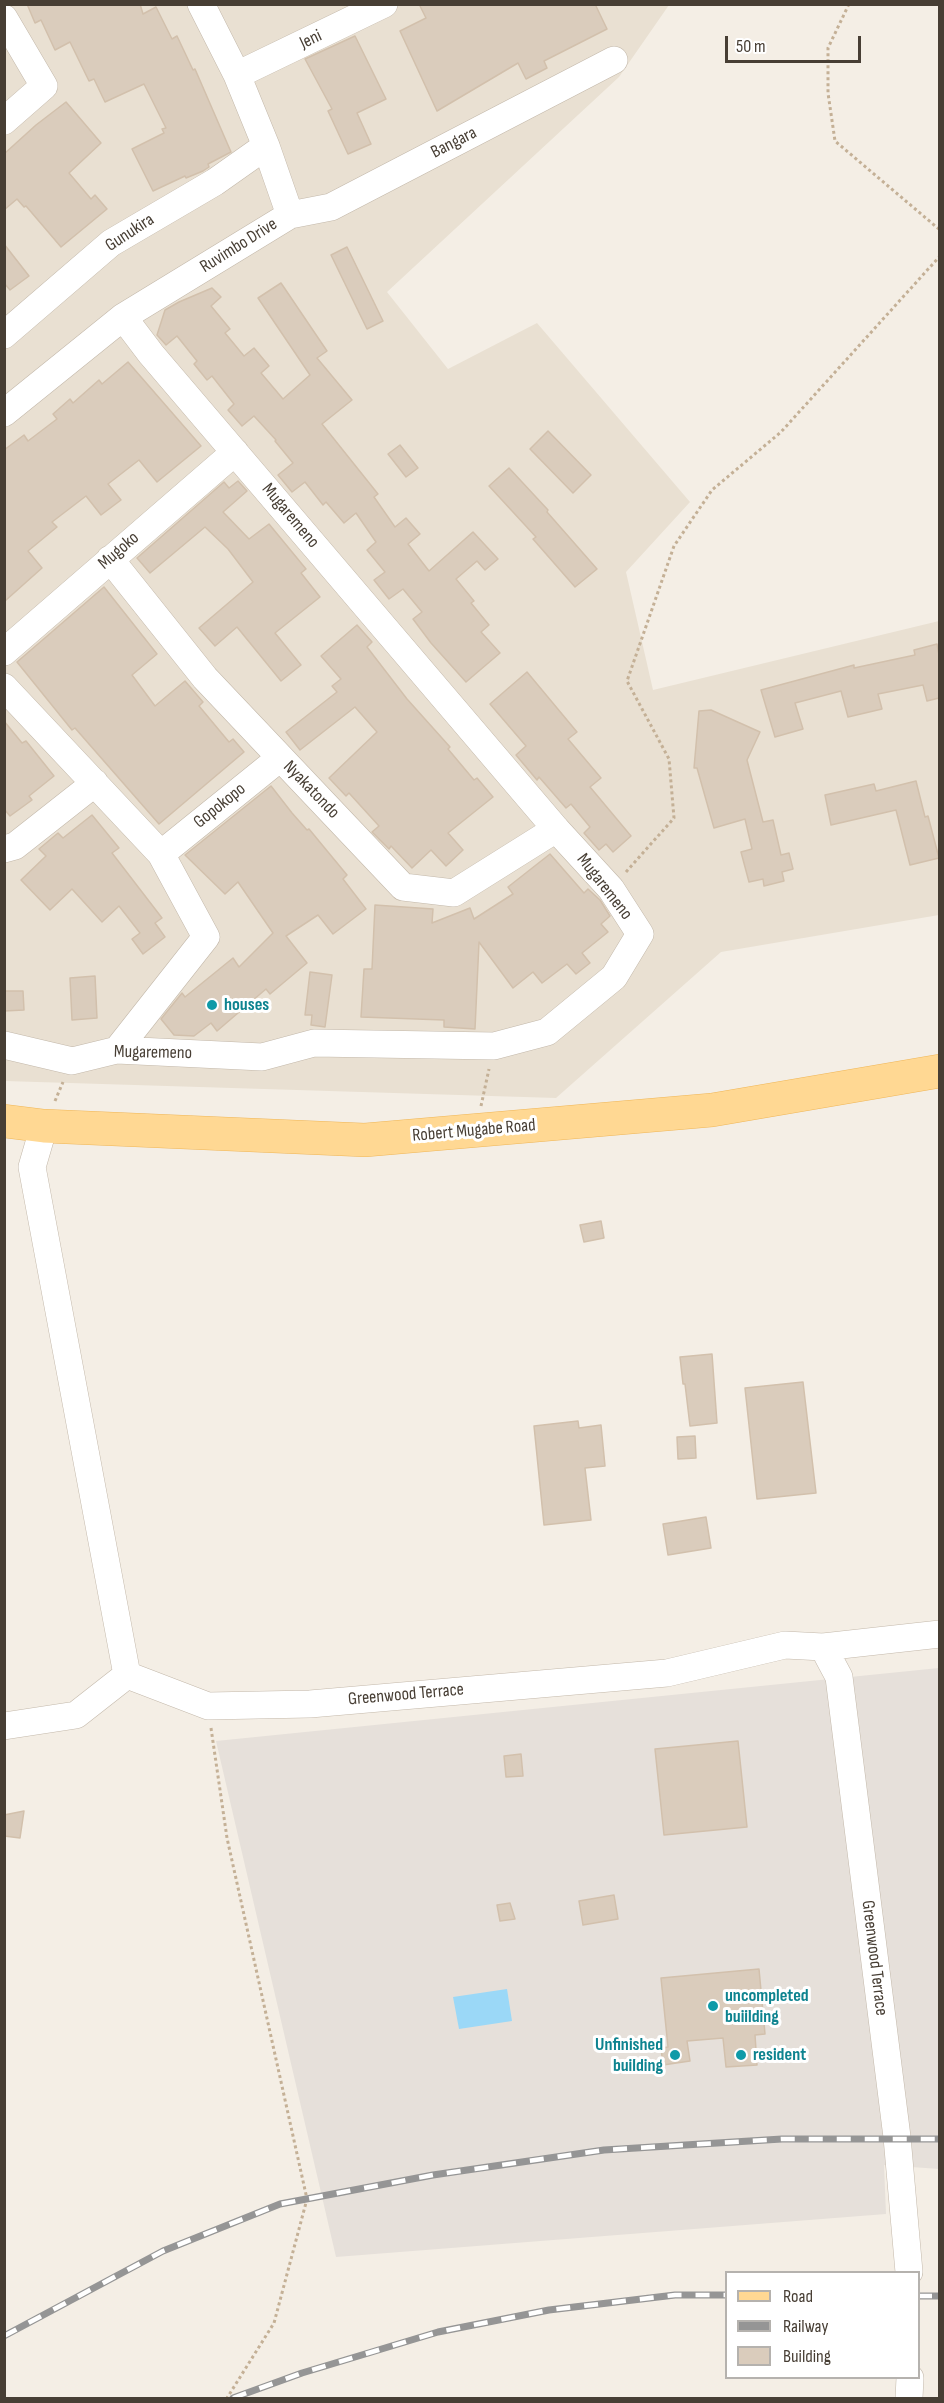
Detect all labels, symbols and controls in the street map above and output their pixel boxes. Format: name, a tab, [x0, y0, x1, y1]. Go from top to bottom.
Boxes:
scale bar	[728, 24, 864, 62]
street label: Jeni	[296, 26, 326, 54]
text: 50 m	[736, 36, 766, 57]
street label: Bangara	[428, 122, 480, 164]
street label: Gunukira	[102, 209, 158, 257]
street label: Ruvimbo Drive	[196, 214, 282, 278]
street label: Mugaremeno	[257, 479, 323, 553]
street label: Mugoko	[94, 527, 144, 575]
street label: Nyakatondo	[278, 757, 344, 823]
street label: Gopokopo	[190, 779, 250, 833]
street label: Mugaremeno	[571, 850, 637, 924]
place label: houses	[224, 994, 269, 1016]
marker: houses	[205, 998, 219, 1012]
street label: Mugaremeno	[114, 1042, 192, 1064]
street label: Robert Mugabe Road	[411, 1115, 537, 1147]
street label: Greenwood Terrace	[347, 1679, 465, 1711]
street label: Greenwood Terrace	[856, 1899, 892, 2017]
place label: uncompleted buiilding	[725, 1985, 809, 2028]
marker: uncompleted buiilding	[706, 1999, 720, 2013]
place label: Unfinished building	[595, 2034, 663, 2076]
place label: resident	[753, 2044, 806, 2066]
marker: Unfinished building	[668, 2048, 682, 2062]
marker: resident	[734, 2048, 748, 2062]
legend	[725, 2271, 920, 2379]
text: Road	[783, 2286, 813, 2307]
text: Railway	[783, 2316, 828, 2337]
text: Building	[783, 2346, 831, 2367]

